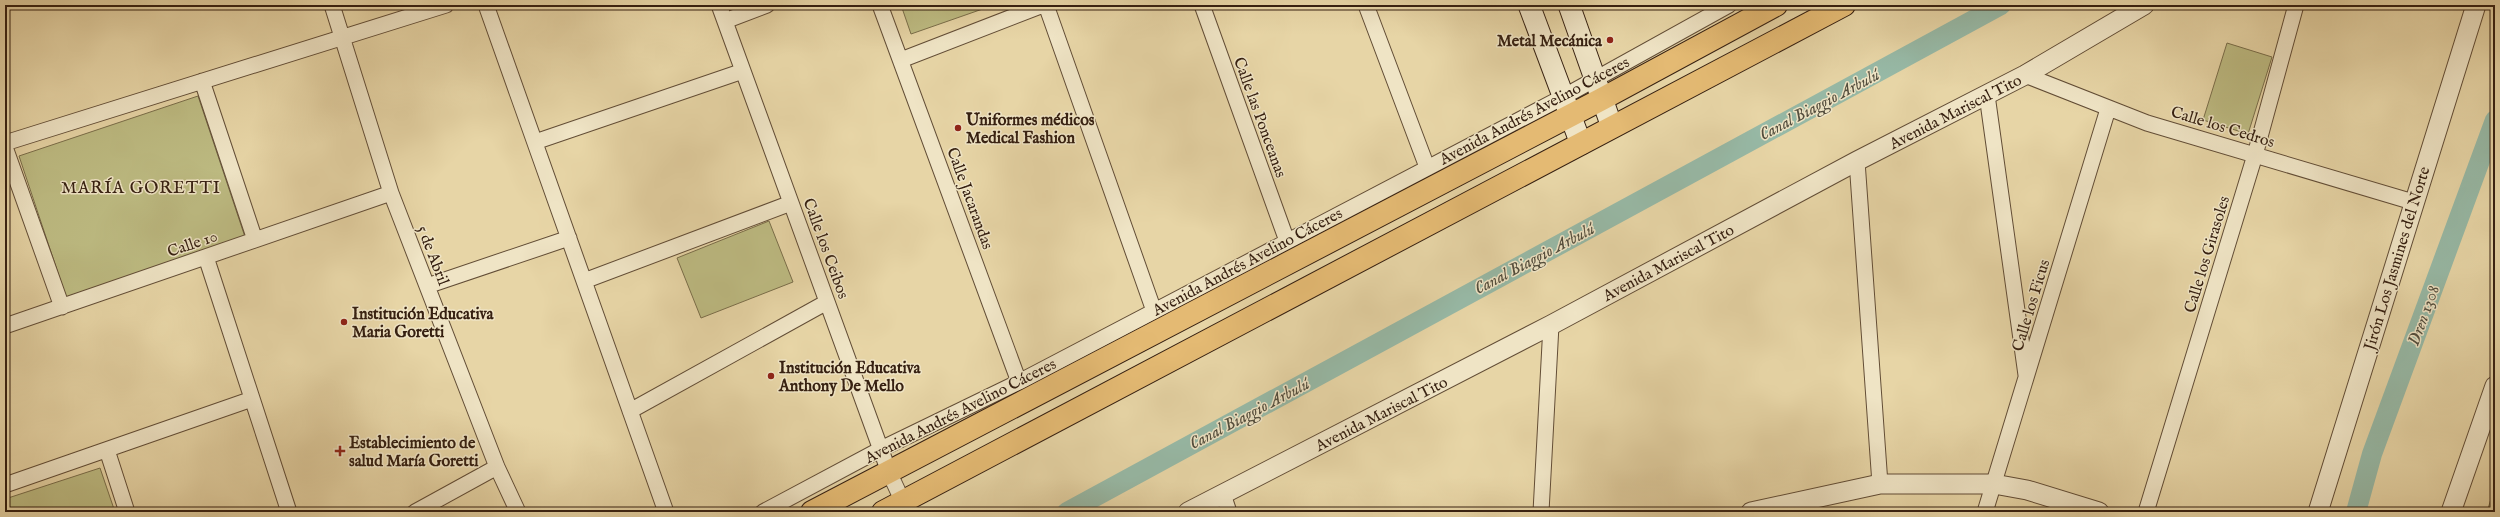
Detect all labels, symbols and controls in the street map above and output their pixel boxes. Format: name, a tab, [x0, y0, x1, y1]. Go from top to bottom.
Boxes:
place label: Metal Mecánica	[1497, 32, 1603, 52]
marker: Metal Mecánica	[1605, 35, 1615, 45]
street label: Avenida Andrés Avelino Cáceres	[1436, 53, 1634, 171]
street label: Calle las Ponceanas	[1228, 55, 1290, 181]
water label: Canal Biaggio Arbulú	[1756, 64, 1885, 146]
street label: Avenida Mariscal Tito	[1885, 71, 2026, 155]
street label: Calle los Cedros	[2168, 103, 2277, 153]
place label: Uniformes médicos Medical Fashion	[965, 111, 1095, 149]
marker: Uniformes médicos Medical Fashion	[953, 123, 963, 133]
street label: Calle Jacarandas	[941, 145, 997, 253]
street label: Jirón Los Jasmines del Norte	[2360, 164, 2435, 355]
district label: MARÍA GORETTI	[61, 177, 221, 199]
street label: Calle los Girasoles	[2181, 193, 2235, 315]
street label: Calle los Ceibos	[798, 196, 853, 302]
street label: Avenida Andrés Avelino Cáceres	[1149, 204, 1347, 322]
water label: Canal Biaggio Arbulú	[1471, 218, 1600, 300]
street label: Avenida Mariscal Tito	[1599, 221, 1738, 307]
street label: 5 de Abril	[412, 223, 453, 289]
street label: Calle 10	[165, 227, 220, 263]
street label: Calle los Ficus	[2008, 257, 2055, 354]
water label: Dren 1308	[2404, 282, 2445, 349]
place label: Institución Educativa Maria Goretti	[352, 305, 495, 343]
marker: Institución Educativa Maria Goretti	[339, 317, 349, 327]
street label: Avenida Andrés Avelino Cáceres	[861, 355, 1060, 469]
place label: Institución Educativa Anthony De Mello	[778, 359, 922, 397]
marker: Institución Educativa Anthony De Mello	[766, 371, 776, 381]
water label: Canal Biaggio Arbulú	[1186, 373, 1315, 455]
street label: Avenida Mariscal Tito	[1311, 373, 1452, 457]
place label: Establecimiento de salud María Goretti	[349, 434, 479, 472]
marker: Establecimiento de salud María Goretti	[334, 445, 346, 457]

